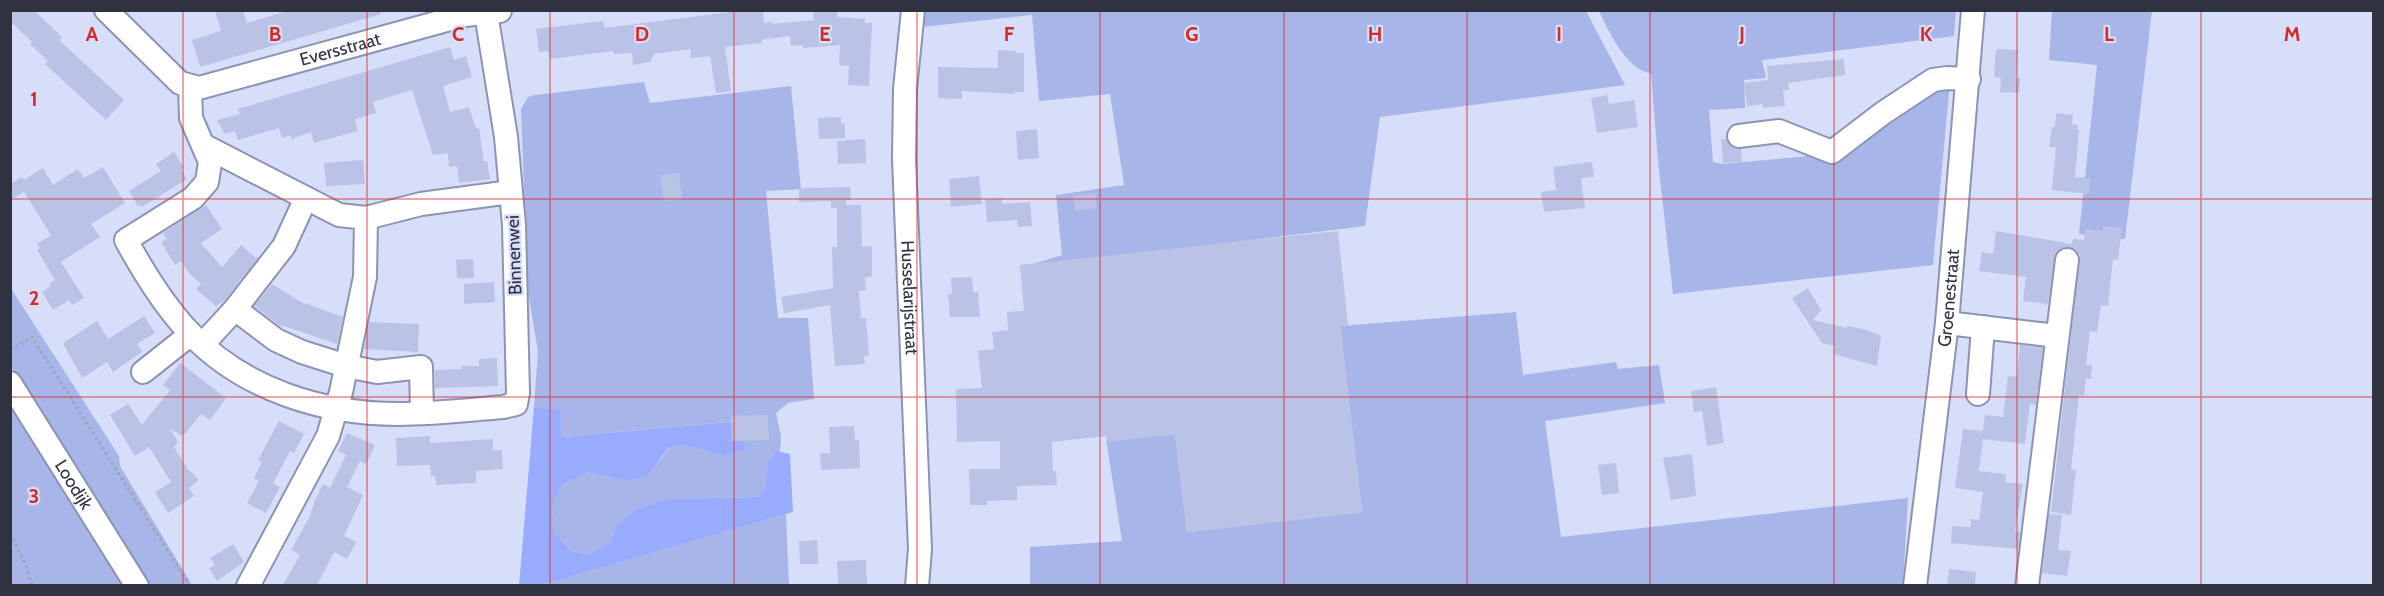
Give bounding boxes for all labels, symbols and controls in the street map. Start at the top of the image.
text: A [86,22,99,46]
text: B [269,22,281,46]
text: C [452,22,464,46]
text: D [635,22,649,46]
text: E [819,22,831,46]
text: F [1004,22,1015,46]
text: G [1185,22,1199,46]
text: H [1368,22,1382,46]
text: I [1556,22,1562,46]
text: J [1738,22,1745,46]
text: K [1920,22,1933,46]
text: L [2104,22,2114,46]
text: M [2284,22,2300,46]
street label: Eversstraat [297,28,383,71]
text: 1 [30,87,38,111]
street label: Binnenwei [502,215,526,295]
street label: Husselarijstraat [896,240,923,355]
street label: Groenestraat [1933,248,1964,348]
text: 2 [29,286,39,310]
street label: Loodijk [50,456,98,514]
text: 3 [29,484,39,508]

